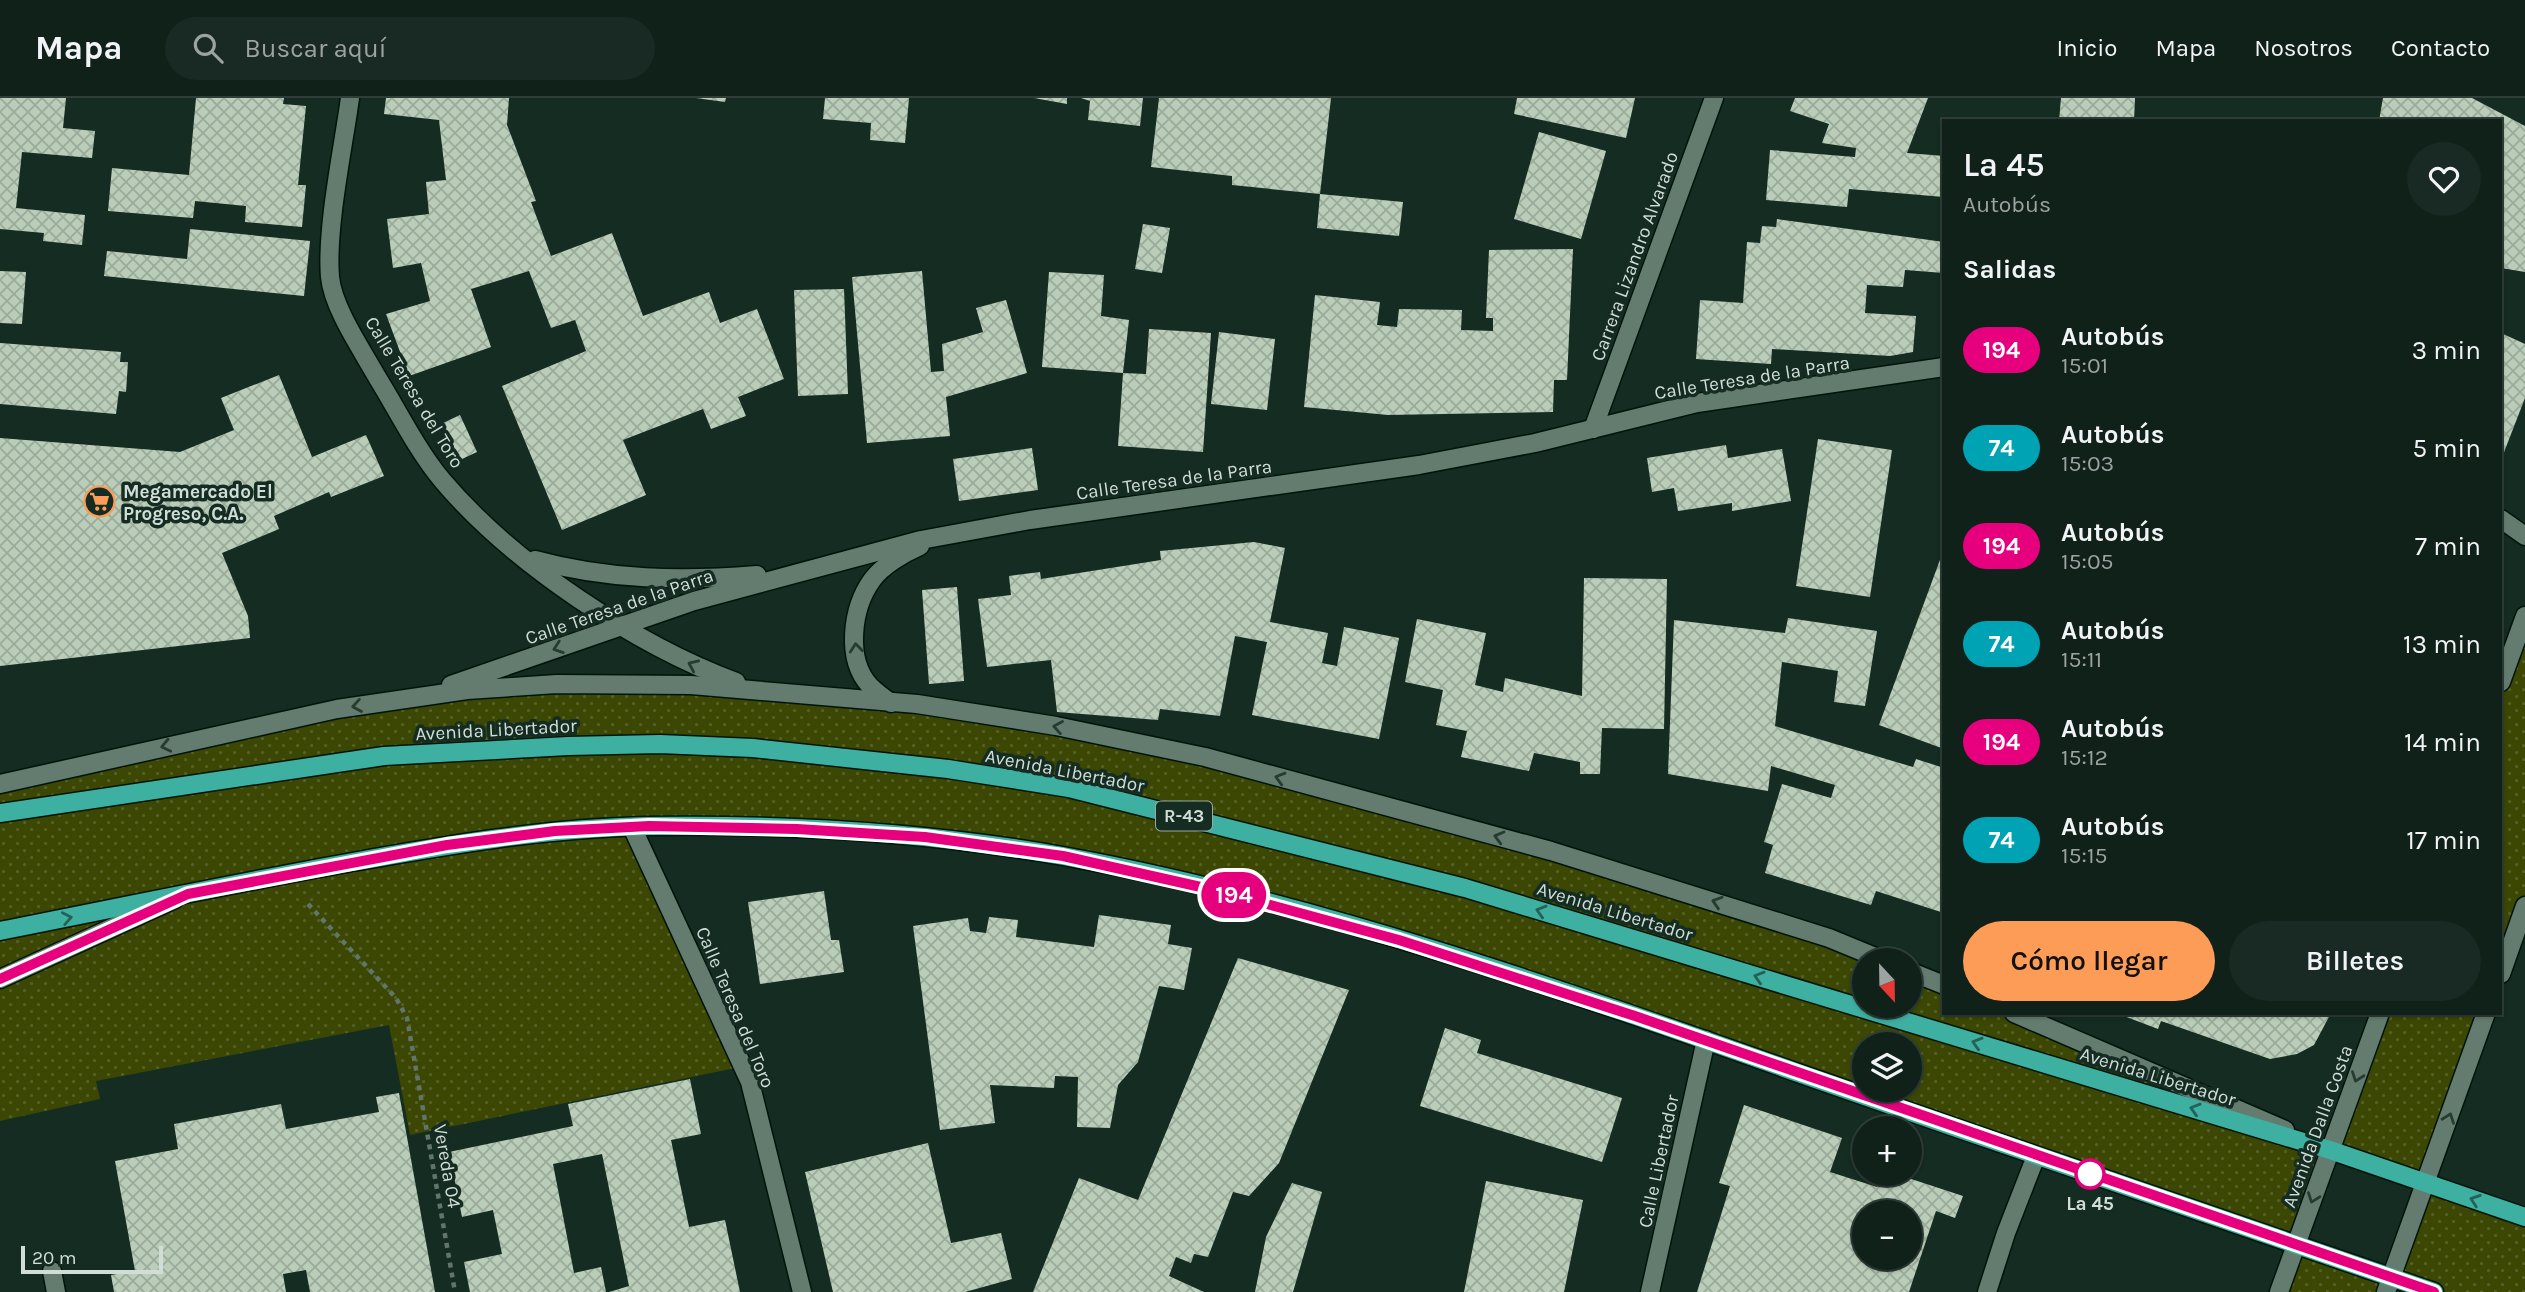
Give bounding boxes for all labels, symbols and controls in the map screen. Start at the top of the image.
search box [165,17,655,80]
text: Mapa [35,29,123,67]
icon: search [189,29,227,67]
text: Buscar aquí [245,33,386,64]
text: Inicio [2056,34,2117,62]
text: Mapa [2155,34,2216,62]
text: Nosotros [2254,34,2353,62]
text: Contacto [2391,34,2490,62]
button: heart [2407,142,2481,216]
text: La 45 [1963,146,2045,184]
street label: Carrera Lizandro Alvarado [1587,149,1683,364]
text: Autobús [1963,191,2051,218]
text: Salidas [1963,254,2056,285]
street label: Calle Teresa del Toro [360,313,468,472]
text: Autobús [2061,321,2165,352]
text: 3 min [2412,335,2481,366]
text: 194 [1983,336,2020,364]
street label: Calle Teresa de la Parra [1653,352,1851,404]
text: 15:01 [2061,352,2108,379]
text: Autobús [2061,419,2165,450]
text: 5 min [2412,433,2481,464]
text: 74 [1988,434,2015,462]
text: 15:03 [2061,450,2114,477]
street label: Calle Teresa de la Parra [1075,455,1273,505]
place label: Megamercado El Progreso, C.A. [123,481,273,525]
supermarket icon: Megamercado El Progreso, C.A. [83,485,117,519]
text: Autobús [2061,517,2165,548]
text: 7 min [2415,531,2481,562]
text: 194 [1983,532,2020,560]
text: 15:05 [2061,548,2114,575]
street label: Calle Teresa de la Parra [522,564,716,649]
text: Autobús [2061,615,2165,646]
text: 13 min [2403,629,2481,660]
text: 74 [1988,630,2015,658]
one-way arrow [553,640,565,654]
one-way arrow [849,642,864,654]
text: 15:11 [2061,646,2102,673]
one-way arrow [687,659,700,673]
one-way arrow [351,698,363,713]
text: Autobús [2061,713,2165,744]
street label: Avenida Libertador [415,715,577,745]
one-way arrow [1052,720,1064,735]
text: 14 min [2404,727,2481,758]
text: 194 [1983,728,2020,756]
one-way arrow [160,738,172,753]
text: 15:12 [2061,744,2108,771]
street label: Avenida Libertador [983,745,1146,797]
one-way arrow [1274,771,1286,786]
road number: R-43 [1156,802,1212,830]
text: Autobús [2061,811,2165,842]
text: 17 min [2406,825,2481,856]
text: 74 [1988,826,2015,854]
one-way arrow [1494,831,1506,845]
text: 15:15 [2061,842,2107,869]
line badge: 194 [1194,872,1274,918]
street label: Avenida Libertador [1534,878,1695,946]
text: 194 [1215,881,1253,909]
one-way arrow [1712,896,1724,910]
one-way arrow [1536,905,1548,920]
one-way arrow [61,911,73,926]
button: Cómo llegar [1963,921,2215,1001]
button: Billetes [2229,921,2481,1001]
street label: Calle Teresa del Toro [691,923,779,1091]
north arrow [1852,948,1922,1018]
map controls [1852,948,1922,1270]
one-way arrow [1754,970,1766,985]
button: layers [1852,1032,1922,1102]
one-way arrow [1971,1037,1983,1052]
street label: Avenida Dalla Costa [2278,1042,2358,1211]
street label: Avenida Libertador [2077,1043,2238,1111]
one-way arrow [2351,1071,2365,1083]
street label: Calle Libertador [1634,1092,1684,1230]
one-way arrow [2189,1102,2201,1117]
one-way arrow [2441,1113,2455,1125]
button: + [1852,1116,1922,1186]
street label: Vereda 04 [429,1123,465,1210]
marker: La 45 [2075,1159,2105,1189]
one-way arrow [2307,1191,2321,1203]
place label: La 45 [2066,1193,2114,1215]
one-way arrow [2470,1194,2482,1208]
button: − [1852,1200,1922,1270]
scale bar [21,1243,163,1275]
text: 20 m [32,1247,77,1269]

